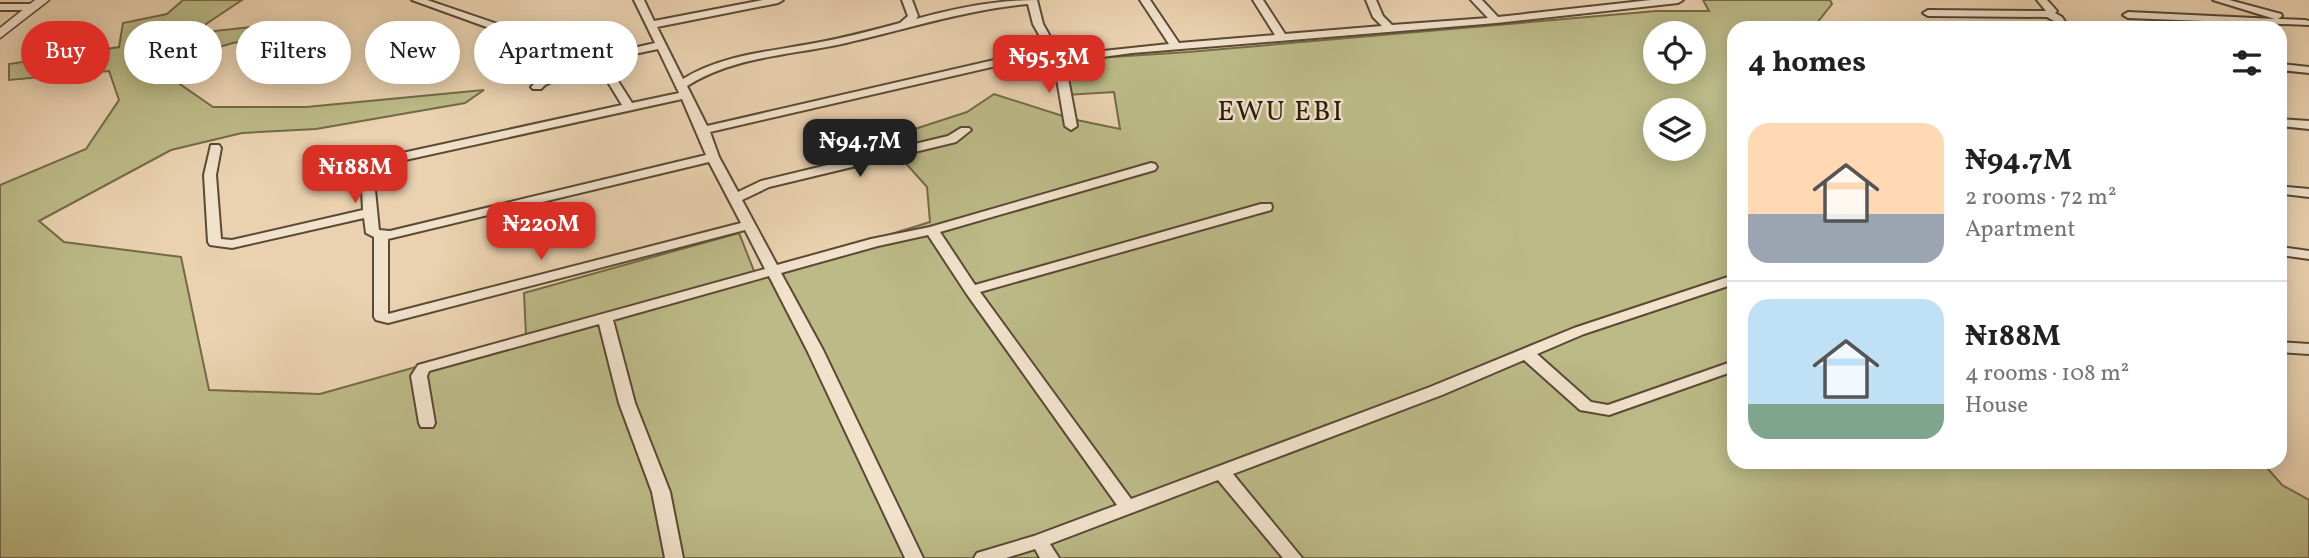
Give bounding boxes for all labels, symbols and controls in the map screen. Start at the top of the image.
chip: Buy [21,21,110,84]
chip: Rent [124,21,222,84]
chip: Filters [236,21,351,84]
chip: New [365,21,460,84]
chip: Apartment [474,21,638,84]
map controls [1643,21,1706,161]
button: locate [1643,21,1706,84]
pin: ₦95.3M [992,36,1106,95]
text: ₦95.3M [1009,42,1089,74]
text: 4 homes [1748,42,1866,84]
icon: filters [2228,44,2266,82]
district label: EWU EBI [1218,93,1344,132]
button: layers [1643,98,1706,161]
pin: ₦94.7M [803,120,917,179]
text: ₦94.7M [819,126,901,158]
text: ₦94.7M [1965,140,2072,182]
pin: ₦188M [306,146,404,205]
icon: home [1804,151,1888,235]
text: ₦188M [318,152,392,184]
text: 2 rooms · 72 m² [1965,182,2116,214]
pin: ₦220M [492,202,590,262]
text: ₦220M [503,209,579,241]
text: Apartment [1965,214,2076,246]
text: ₦188M [1965,316,2061,358]
icon: home [1804,327,1888,411]
text: 4 rooms · 108 m² [1965,358,2129,390]
text: House [1965,390,2028,422]

